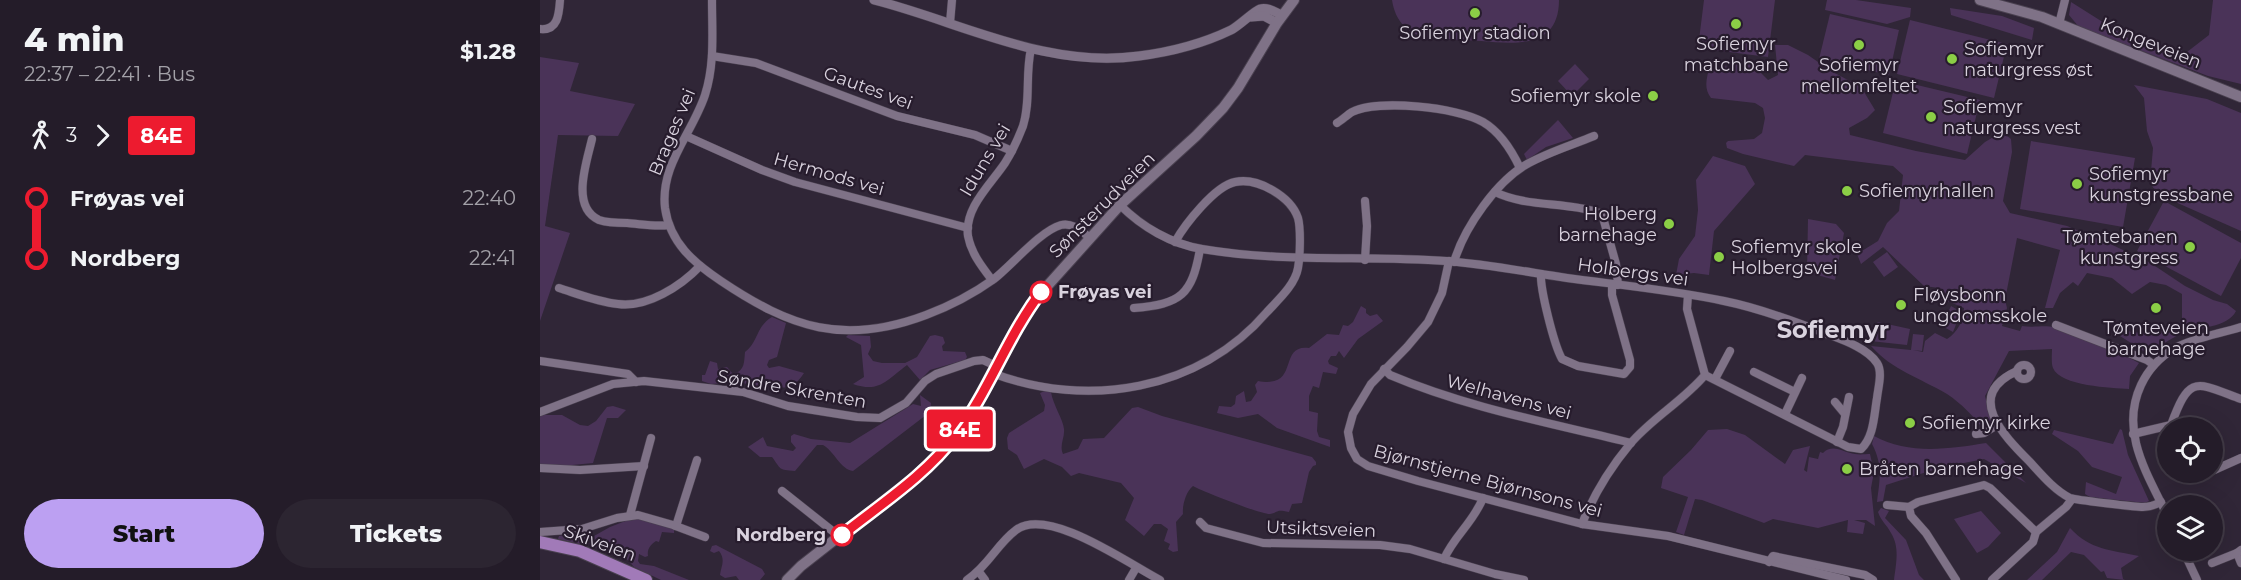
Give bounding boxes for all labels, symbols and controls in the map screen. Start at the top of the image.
marker: Sofiemyr stadion [1468,6,1482,20]
street label: Kongeveien [2097,13,2205,73]
marker: Sofiemyr matchbane [1729,17,1743,31]
text: 4 min [24,19,125,59]
place label: Sofiemyr stadion [1399,22,1551,44]
place label: Sofiemyr matchbane [1684,33,1788,76]
text: $1.28 [460,38,516,65]
marker: Sofiemyr mellomfeltet [1852,38,1866,52]
place label: Sofiemyr naturgress øst [1964,38,2093,81]
marker: Sofiemyr naturgress øst [1945,52,1959,66]
place label: Sofiemyr mellomfeltet [1801,54,1917,97]
text: 22:37 – 22:41 · Bus [24,62,195,86]
street label: Gautes vei [820,62,916,114]
street label: Brages vei [644,85,700,179]
place label: Sofiemyr skole [1510,85,1641,107]
marker: Sofiemyr skole [1646,89,1660,103]
place label: Sofiemyr naturgress vest [1943,96,2081,139]
marker: Sofiemyr naturgress vest [1924,110,1938,124]
icon: walk [24,119,57,152]
icon: forward [86,119,119,152]
street label: Iduns vei [955,120,1015,200]
text: 3 [66,123,77,147]
text: 84E [140,123,183,148]
street label: Sønsterudveien [1044,147,1160,263]
street label: Hermods vei [771,148,887,200]
place label: Sofiemyr kunstgressbane [2089,163,2233,206]
marker: Sofiemyr kunstgressbane [2070,177,2084,191]
place label: Sofiemyrhallen [1859,180,1994,202]
marker: Sofiemyrhallen [1840,184,1854,198]
text: Frøyas vei [70,185,185,212]
text: 22:40 [463,186,516,210]
place label: Holberg barnehage [1558,203,1657,246]
marker: Holberg barnehage [1662,217,1676,231]
place label: Tømtebanen kunstgress [2062,226,2178,269]
place label: Sofiemyr skole Holbergsvei [1731,236,1862,279]
marker: Tømtebanen kunstgress [2183,240,2197,254]
text: Nordberg [70,245,180,272]
text: 22:41 [469,246,516,270]
marker: Sofiemyr skole Holbergsvei [1712,250,1726,264]
street label: Holbergs vei [1576,253,1690,291]
marker: Frøyas vei [1030,281,1052,303]
place label: Frøyas vei [1058,281,1152,303]
place label: Fløysbonn ungdomsskole [1913,284,2047,327]
marker: Fløysbonn ungdomsskole [1894,298,1908,312]
marker: Tømteveien barnehage [2149,301,2163,315]
district label: Sofiemyr [1777,315,1889,344]
place label: Tømteveien barnehage [2103,317,2209,360]
street label: Søndre Skrenten [716,365,868,413]
street label: Welhavens vei [1444,370,1574,424]
line badge: 84E [926,410,994,448]
place label: Sofiemyr kirke [1922,412,2051,434]
marker: Sofiemyr kirke [1903,416,1917,430]
text: 84E [939,417,981,442]
map controls [2157,417,2223,561]
button: locate [2157,417,2223,483]
street label: Bjørnstjerne Bjørnsons vei [1371,440,1605,522]
place label: Bråten barnehage [1859,458,2023,480]
marker: Bråten barnehage [1840,462,1854,476]
button: layers [2157,495,2223,561]
button: Start [24,499,264,568]
button: Tickets [276,499,516,568]
street label: Utsiktsveien [1266,516,1376,542]
street label: Skiveien [561,520,639,566]
place label: Nordberg [736,524,826,546]
marker: Nordberg [831,524,853,546]

